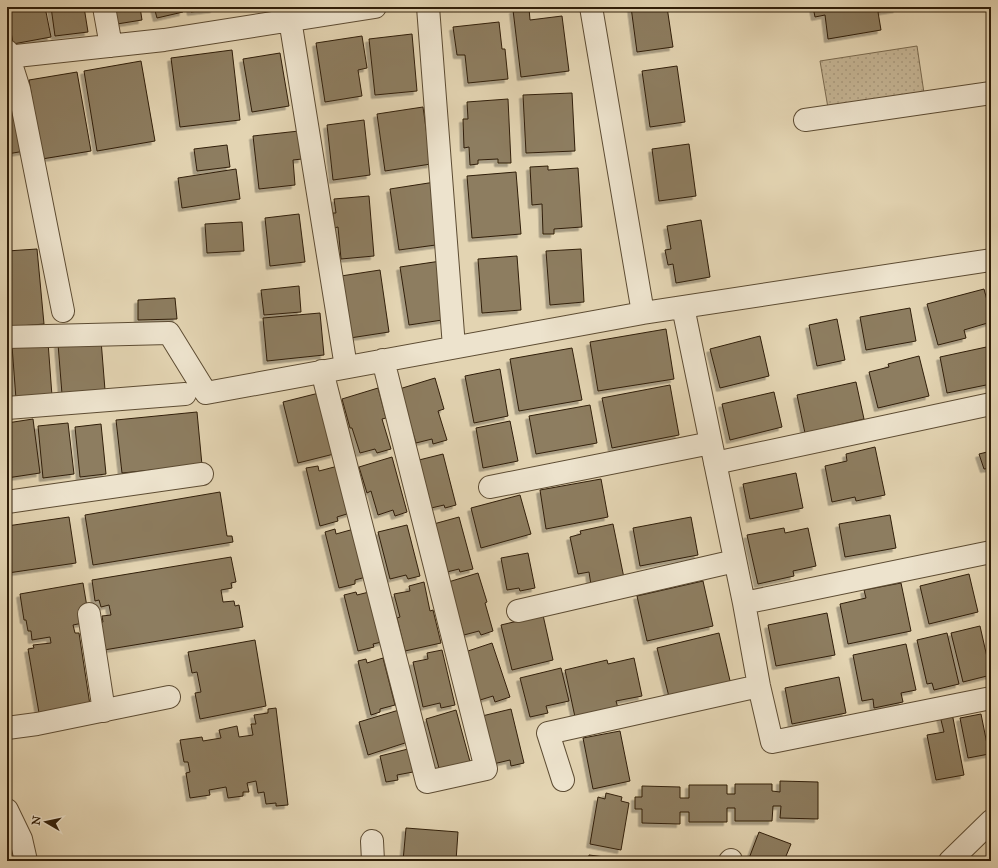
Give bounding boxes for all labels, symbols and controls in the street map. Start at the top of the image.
north arrow [26,802,66,842]
text: N [29,814,44,826]

